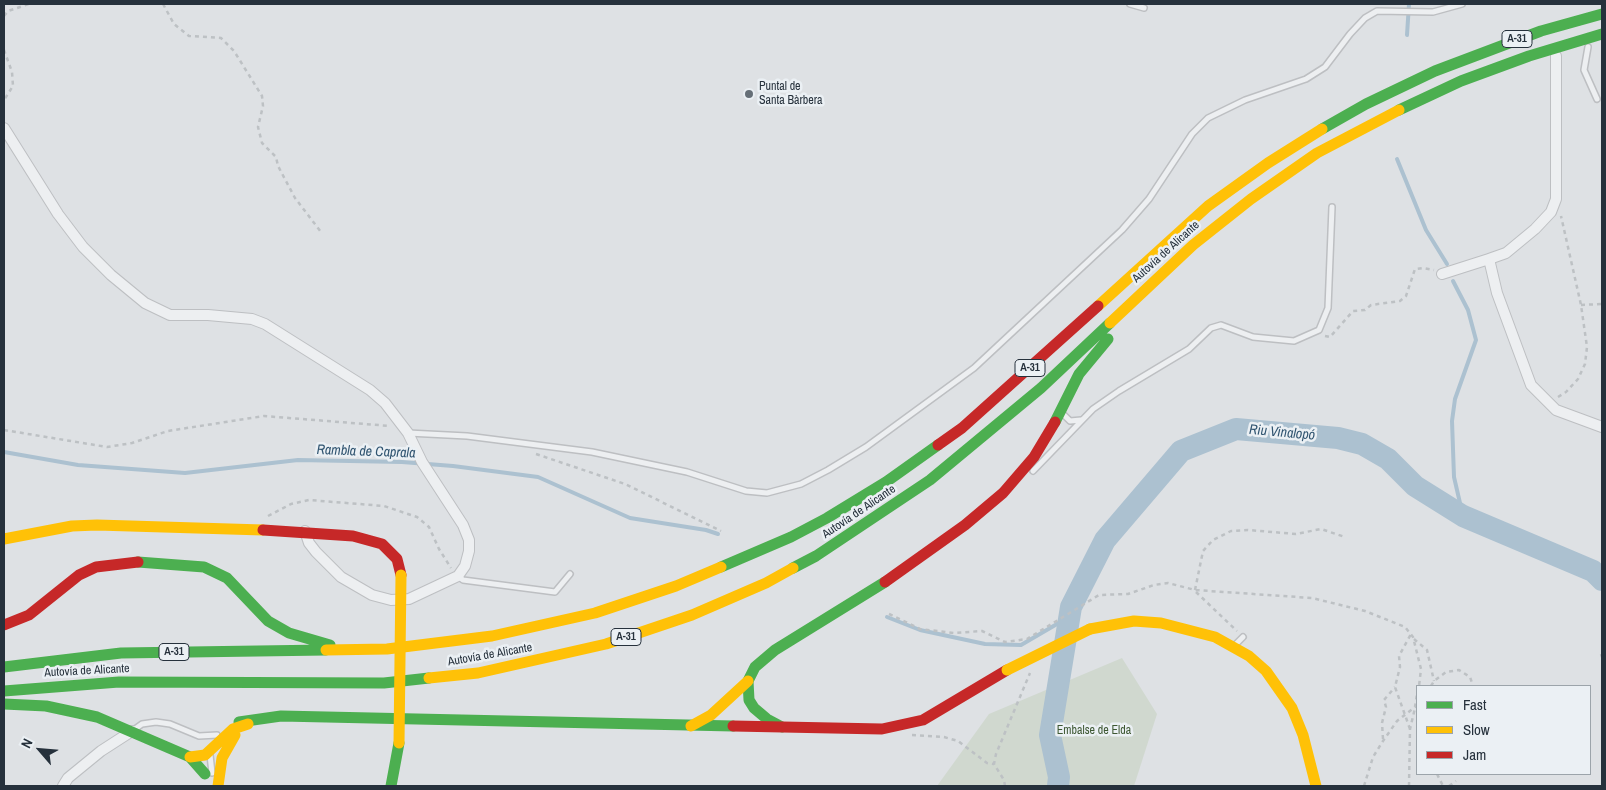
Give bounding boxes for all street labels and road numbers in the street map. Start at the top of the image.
road number: A-31 [1502,30,1532,48]
street label: Autovía de Alicante [1129,218,1203,286]
road number: A-31 [1015,359,1045,376]
street label: Autovía de Alicante [820,482,898,542]
road number: A-31 [611,628,641,646]
street label: Autovía de Alicante [447,640,533,670]
road number: A-31 [159,644,189,660]
street label: Autovía de Alicante [44,662,130,680]

